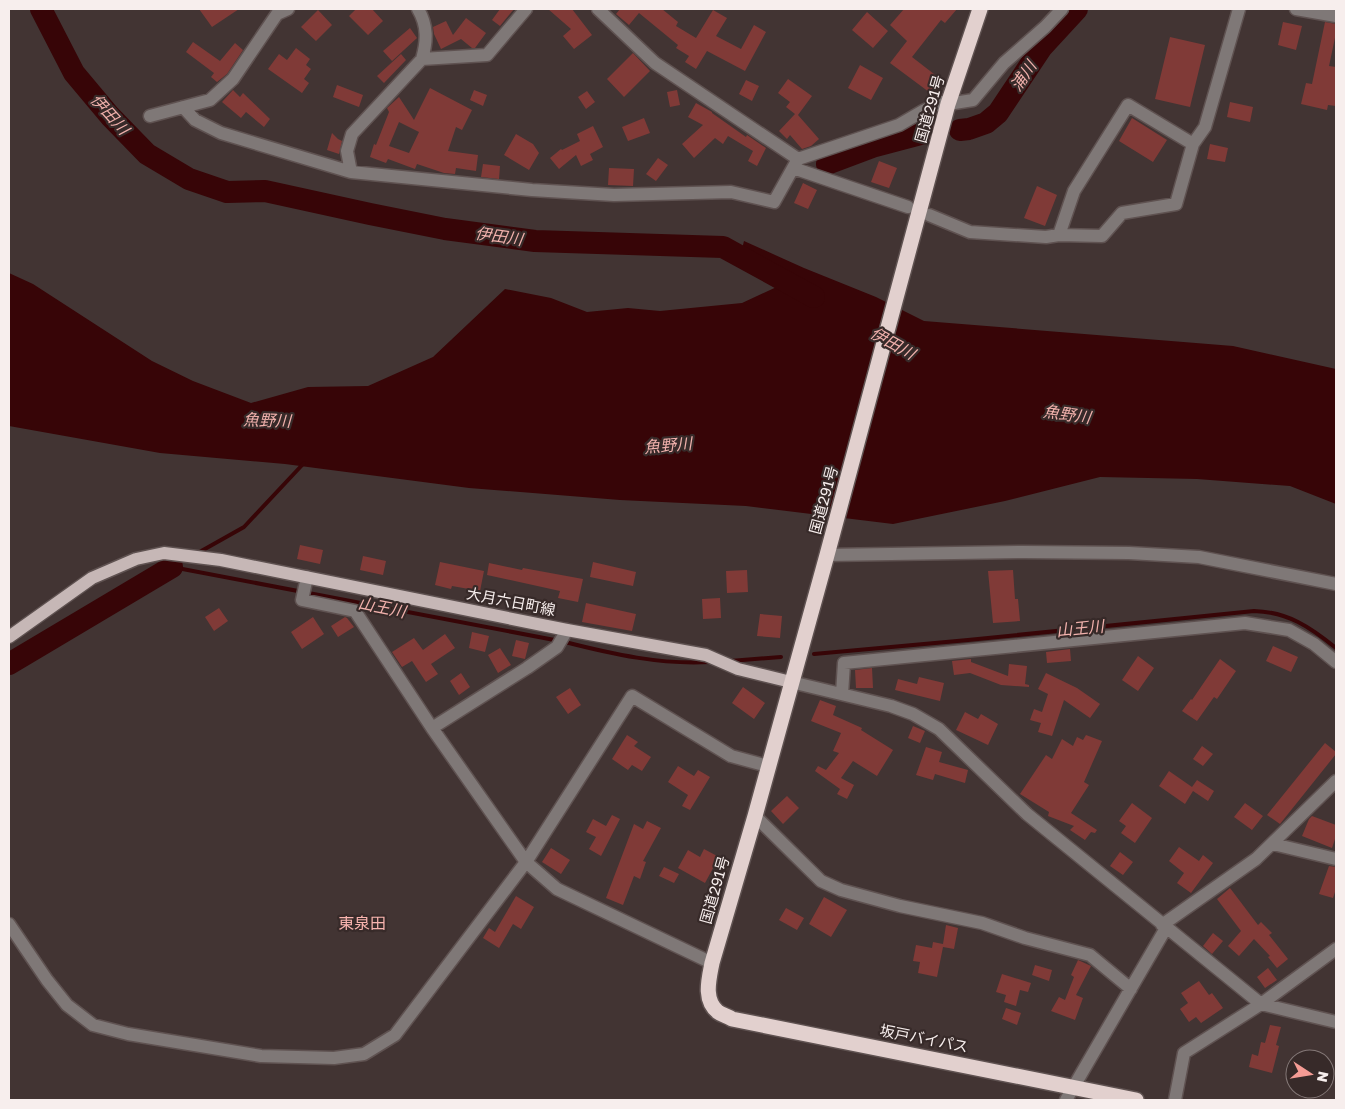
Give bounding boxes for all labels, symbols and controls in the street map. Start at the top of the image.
water label: 浦川 [1006,55,1041,95]
street label: 国道291号 [911,73,947,145]
water label: 伊田川 [87,89,135,140]
water label: 伊田川 [474,223,526,250]
water label: 伊田川 [867,323,921,364]
water label: 魚野川 [1042,401,1094,428]
water label: 魚野川 [243,409,293,431]
water label: 魚野川 [643,433,695,457]
street label: 国道291号 [805,464,841,536]
street label: 大月六日町線 [465,584,557,618]
water label: 山王川 [357,593,409,622]
water label: 山王川 [1055,615,1107,640]
street label: 国道291号 [696,854,732,926]
district label: 東泉田 [338,913,386,933]
street label: 坂戸バイパス [878,1021,970,1055]
north arrow [1285,1049,1335,1099]
text: N [1314,1070,1333,1084]

